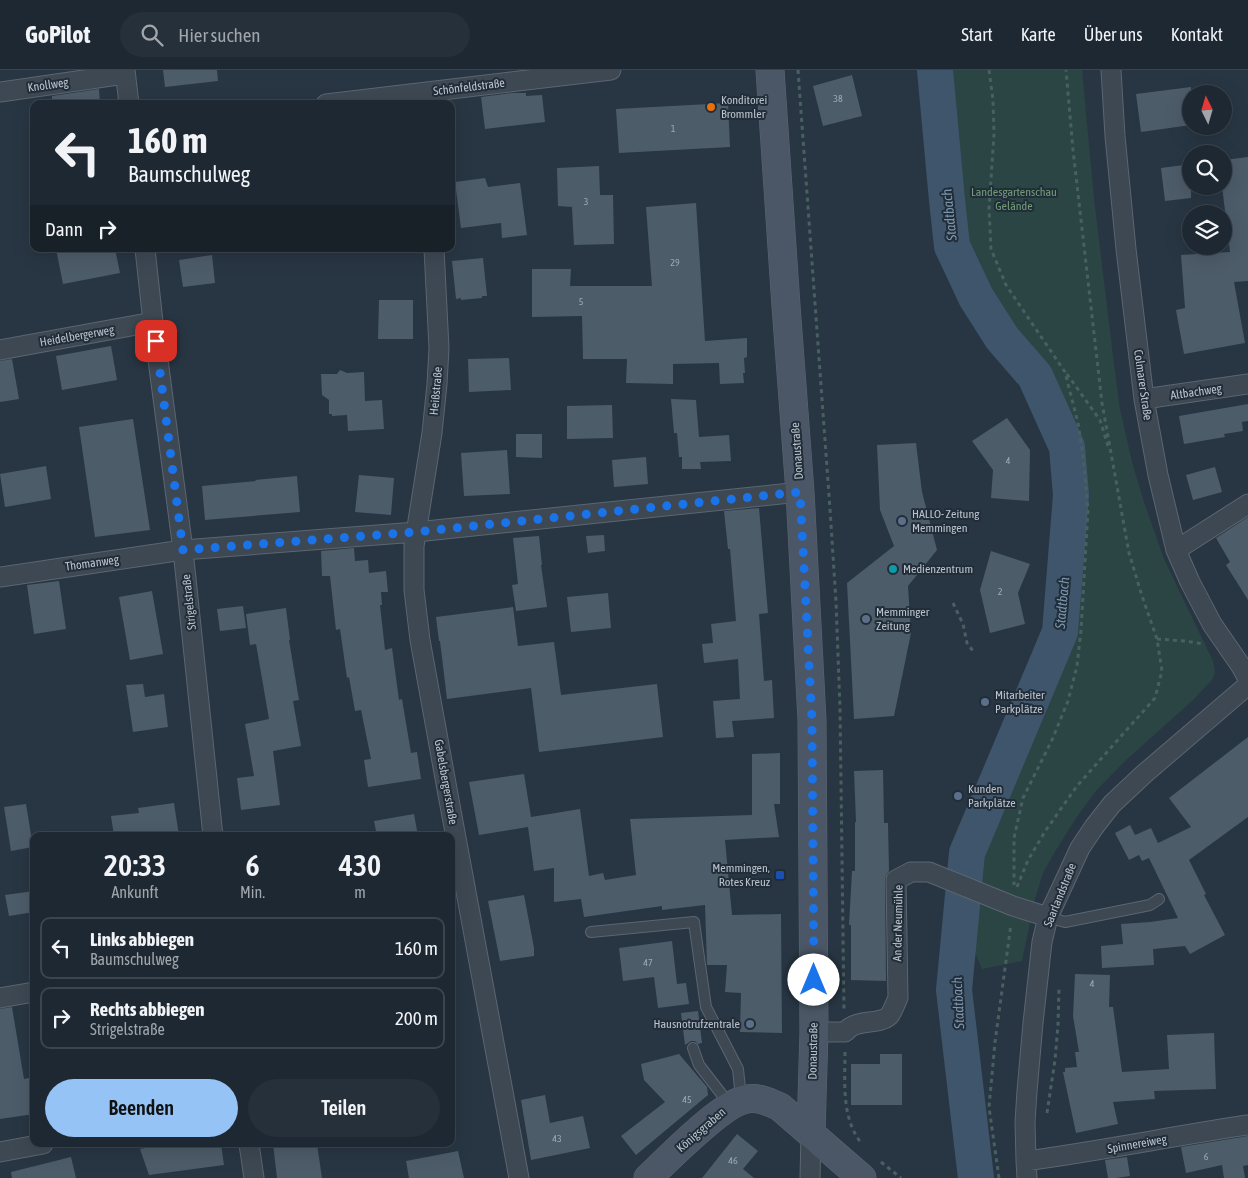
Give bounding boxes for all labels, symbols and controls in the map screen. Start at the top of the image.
search box [120,12,470,57]
text: GoPilot [25,21,90,48]
icon: search [138,21,166,49]
text: Hier suchen [178,24,261,46]
text: Start [961,24,993,45]
text: Karte [1021,24,1056,45]
text: Über uns [1084,24,1143,45]
text: Kontakt [1171,24,1223,45]
street label: Knollweg [27,75,70,95]
street label: Schönfeldstraße [432,76,506,98]
north arrow [1182,85,1232,135]
map controls [1182,85,1232,255]
place label: Konditorei Brommler [721,93,767,121]
house number: 38 [833,93,843,104]
marker: Konditorei Brommler [705,101,717,113]
icon: left [45,120,110,185]
text: 160 m [128,120,207,160]
house number: 1 [671,123,676,134]
button: search [1182,145,1232,195]
text: Baumschulweg [128,161,250,187]
park label: Landesgartenschau Gelände [971,185,1057,213]
water label: Stadtbach [938,188,960,243]
house number: 3 [584,196,589,207]
button: layers [1182,205,1232,255]
icon: right [93,215,121,243]
text: Dann [45,218,83,240]
house number: 29 [670,257,680,268]
house number: 5 [579,296,584,307]
pin [135,320,177,362]
street label: Heidelbergerweg [39,322,116,349]
icon: arrive [142,327,170,355]
street label: Colmarer Straße [1131,349,1155,421]
street label: Heißstraße [427,366,445,416]
street label: Altbachweg [1169,381,1223,403]
street label: Donaustraße [788,422,806,480]
house number: 4 [1006,455,1011,466]
place label: HALLO- Zeitung Memmingen [912,507,980,535]
marker: HALLO- Zeitung Memmingen [896,515,908,527]
street label: Thomanweg [64,552,121,574]
place label: Medienzentrum [903,562,973,576]
marker: Medienzentrum [887,563,899,575]
street label: Strigelstraße [179,573,199,631]
water label: Stadtbach [1052,576,1072,631]
house number: 2 [998,586,1003,597]
place label: Memminger Zeitung [876,605,930,633]
marker: Memminger Zeitung [860,613,872,625]
place label: Mitarbeiter Parkplätze [995,688,1045,716]
marker: Mitarbeiter Parkplätze [979,696,991,708]
street label: Gabelsbergerstraße [432,738,460,826]
place label: Kunden Parkplätze [968,782,1016,810]
marker: Kunden Parkplätze [952,790,964,802]
text: 20:33 [104,848,166,882]
text: 6 [245,848,260,882]
text: 430 [339,848,381,882]
place label: Memmingen, Rotes Kreuz [712,861,771,889]
street label: Saarlandstraße [1041,861,1079,929]
marker: Memmingen, Rotes Kreuz [774,869,786,881]
text: Ankunft [111,883,159,901]
text: Min. [240,883,265,901]
text: m [354,883,366,901]
street label: An der Neumühle [890,885,906,961]
text: Links abbiegen [90,928,194,950]
icon: left [47,934,75,962]
text: 160 m [395,937,438,959]
text: Baumschulweg [90,950,179,968]
position arrow [787,953,839,1005]
house number: 47 [643,957,653,968]
water label: Stadtbach [949,976,967,1030]
house number: 4 [1090,978,1095,989]
text: Rechts abbiegen [90,998,205,1020]
icon: right [47,1004,75,1032]
text: 200 m [395,1007,438,1029]
place label: Hausnotrufzentrale [654,1017,740,1031]
marker: Hausnotrufzentrale [744,1018,756,1030]
text: Strigelstraße [90,1020,165,1038]
street label: Donaustraße [806,1022,820,1080]
button: Beenden [45,1079,238,1137]
button: Teilen [248,1079,440,1137]
house number: 45 [682,1094,692,1105]
street label: Königsgraben [674,1105,728,1155]
street label: Spinnereiweg [1106,1132,1169,1156]
house number: 43 [552,1133,562,1144]
house number: 6 [1204,1151,1209,1162]
house number: 46 [728,1155,738,1166]

